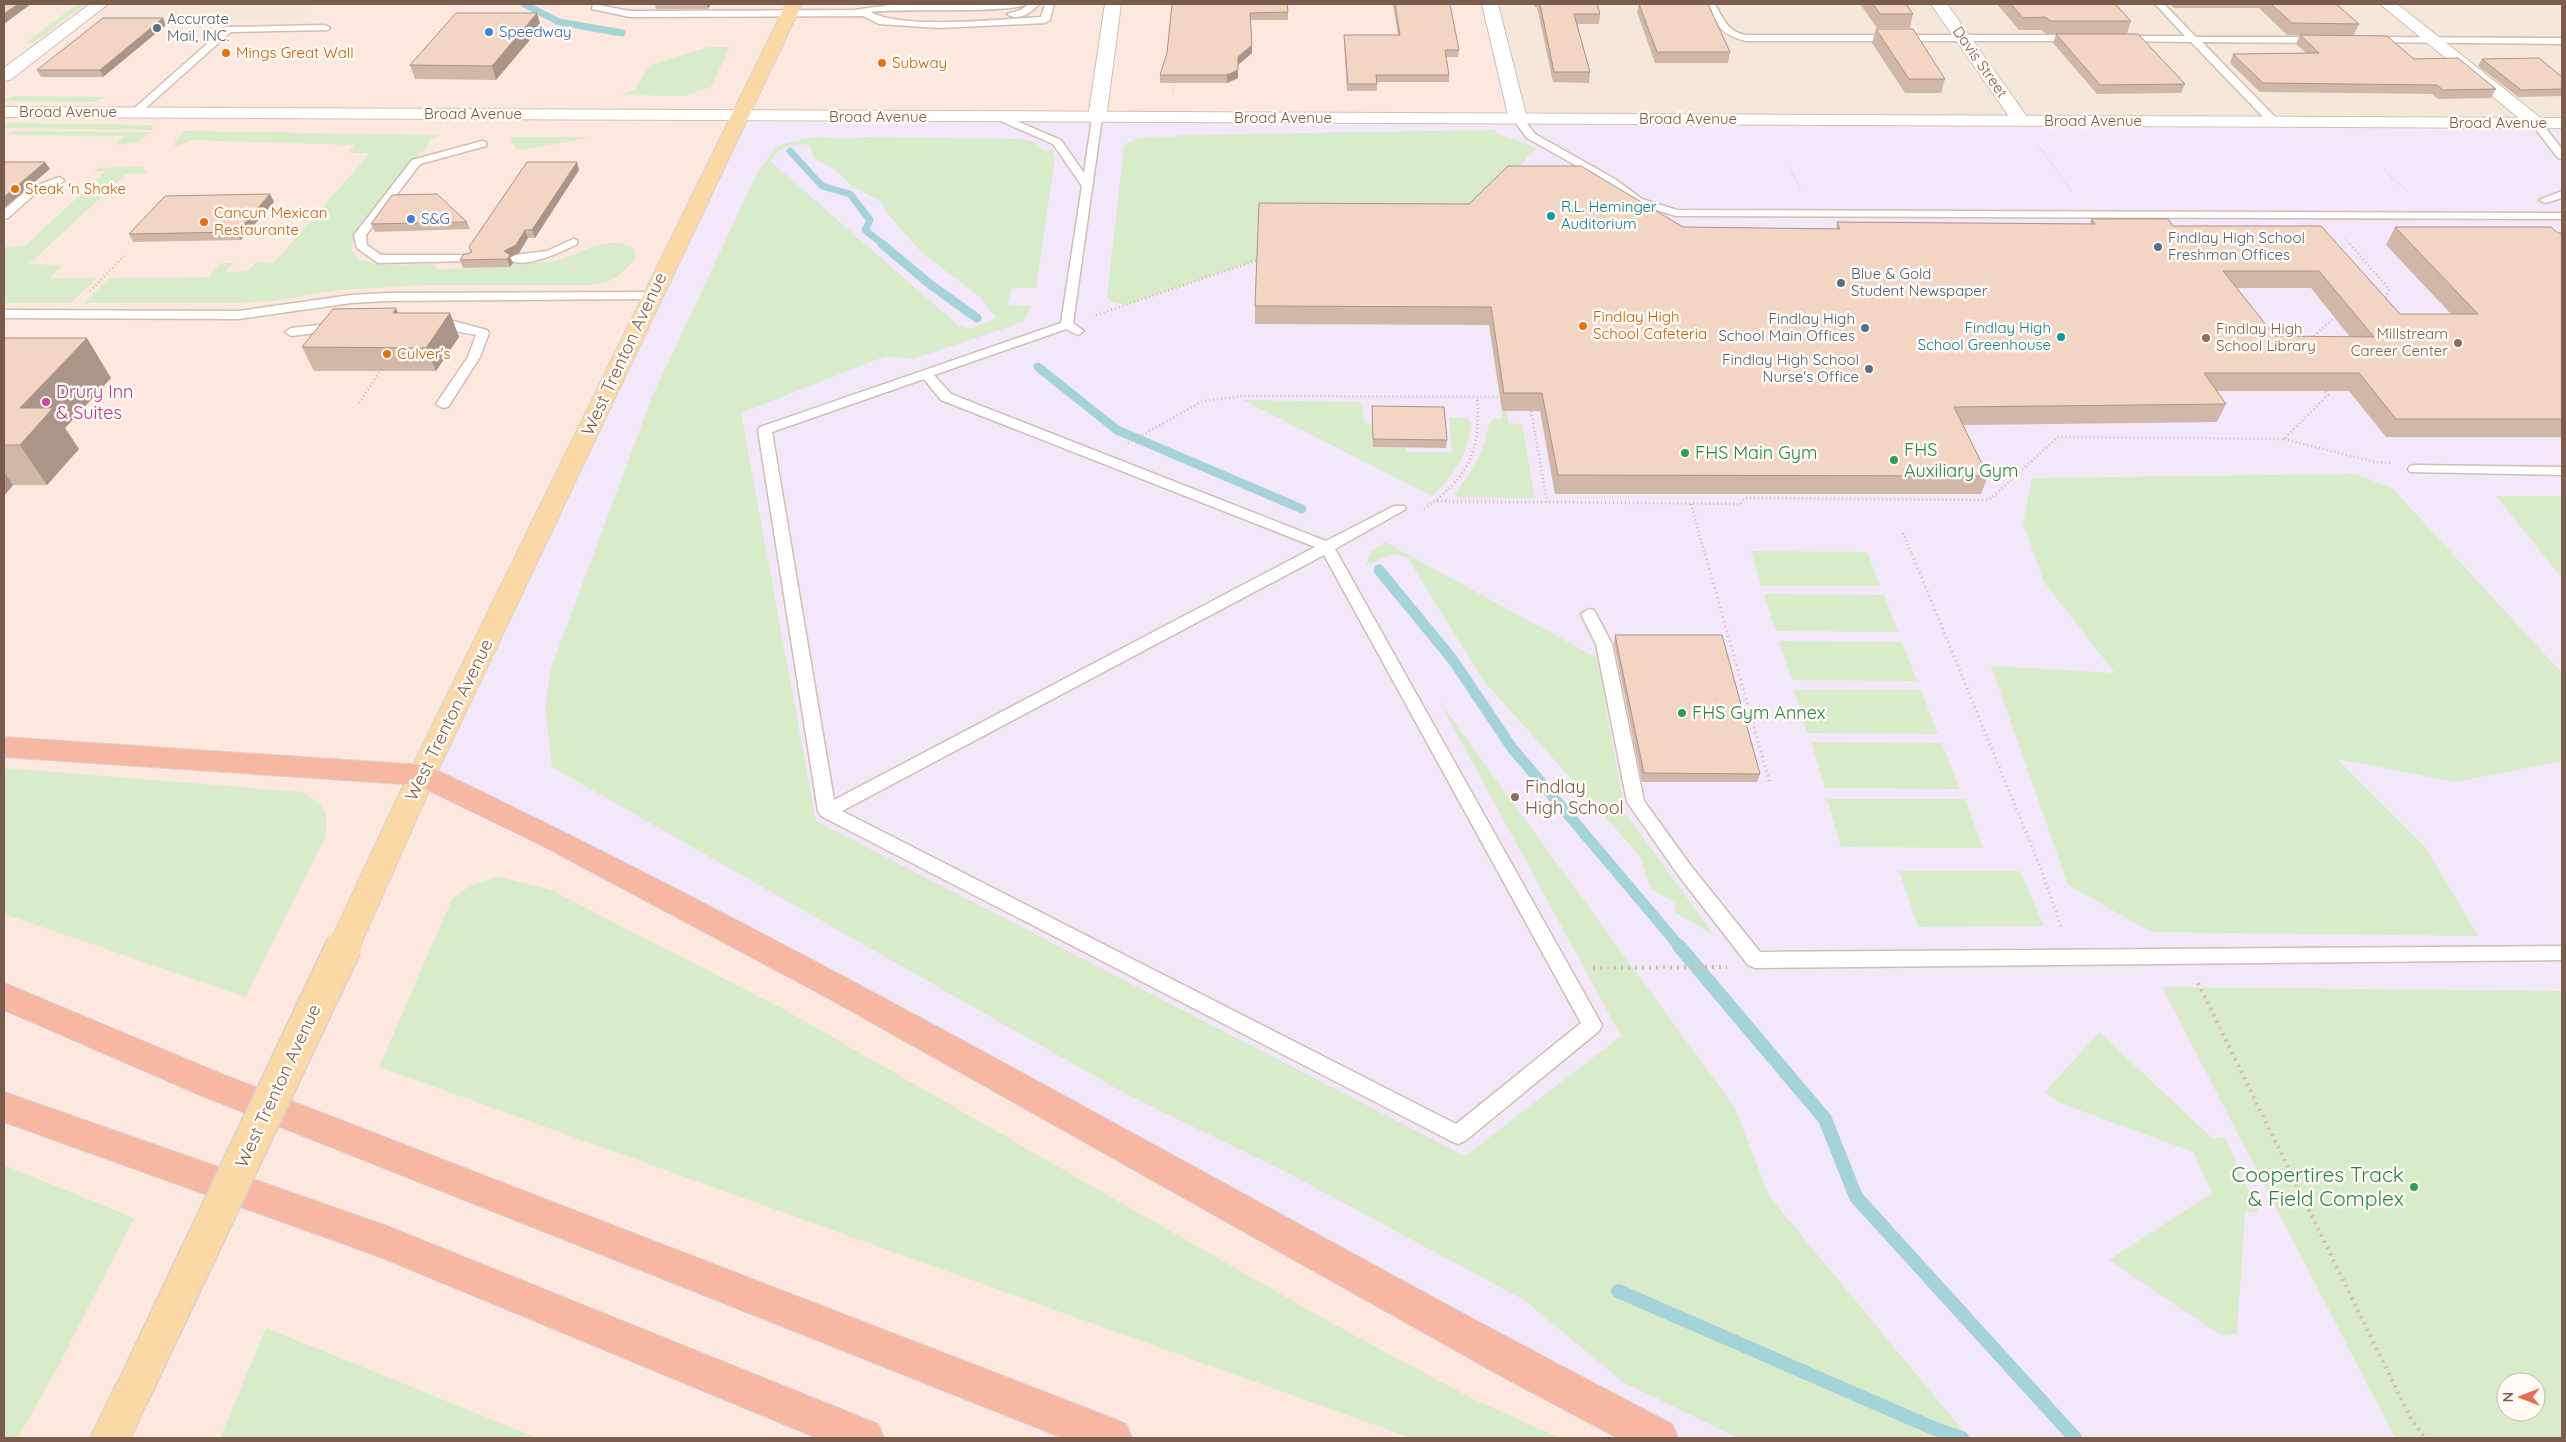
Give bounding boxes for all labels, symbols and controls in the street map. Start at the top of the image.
place label: Accurate Mail, INC. [167,9,229,45]
marker: Accurate Mail, INC. [151,22,163,34]
place label: Speedway [499,22,572,41]
street label: Davis Street [1949,22,2012,101]
marker: Speedway [483,26,495,38]
place label: Mings Great Wall [236,43,354,62]
marker: Mings Great Wall [220,47,232,59]
place label: Subway [892,53,947,72]
marker: Subway [876,57,888,69]
street label: Broad Avenue [19,102,117,121]
street label: Broad Avenue [424,104,522,123]
street label: Broad Avenue [829,107,927,126]
street label: Broad Avenue [1234,108,1332,127]
street label: Broad Avenue [1639,109,1737,128]
street label: Broad Avenue [2044,111,2142,130]
street label: Broad Avenue [2449,113,2547,132]
place label: Steak 'n Shake [25,179,126,198]
marker: Steak 'n Shake [9,183,21,195]
place label: R.L. Heminger Auditorium [1561,197,1657,233]
place label: Cancun Mexican Restaurante [214,203,327,239]
place label: S&G [421,209,450,228]
marker: R.L. Heminger Auditorium [1545,210,1557,222]
marker: S&G [405,213,417,225]
marker: Cancun Mexican Restaurante [198,216,210,228]
place label: Findlay High School Freshman Offices [2168,228,2305,264]
marker: Findlay High School Freshman Offices [2152,241,2164,253]
place label: Blue & Gold Student Newspaper [1851,264,1988,300]
street label: West Trenton Avenue [576,269,671,439]
marker: Blue & Gold Student Newspaper [1835,277,1847,289]
place label: Findlay High School Cafeteria [1593,307,1707,343]
place label: Findlay High School Main Offices [1718,309,1855,345]
place label: Findlay High School Greenhouse [1917,318,2051,354]
place label: Findlay High School Library [2216,319,2316,355]
marker: Findlay High School Cafeteria [1577,320,1589,332]
marker: Findlay High School Main Offices [1859,322,1871,334]
place label: Millstream Career Center [2351,324,2448,360]
marker: Findlay High School Greenhouse [2055,331,2067,343]
marker: Findlay High School Library [2200,332,2212,344]
marker: Millstream Career Center [2452,337,2464,349]
place label: Culver's [397,344,450,363]
marker: Culver's [381,348,393,360]
place label: Findlay High School Nurse's Office [1722,350,1859,386]
marker: Findlay High School Nurse's Office [1863,363,1875,375]
place label: Drury Inn & Suites [56,380,134,424]
marker: Drury Inn & Suites [40,396,52,408]
place label: FHS Auxiliary Gym [1904,438,2018,482]
place label: FHS Main Gym [1695,441,1817,464]
marker: FHS Main Gym [1679,447,1691,459]
marker: FHS Auxiliary Gym [1888,454,1900,466]
street label: West Trenton Avenue [399,635,498,805]
place label: FHS Gym Annex [1692,701,1826,724]
marker: FHS Gym Annex [1676,707,1688,719]
place label: Findlay High School [1525,775,1624,819]
marker: Findlay High School [1509,791,1521,803]
street label: West Trenton Avenue [230,1001,325,1171]
place label: Coopertires Track & Field Complex [2231,1161,2404,1211]
marker: Coopertires Track & Field Complex [2408,1181,2420,1193]
north arrow [2496,1372,2546,1422]
text: N [2499,1392,2517,1402]

